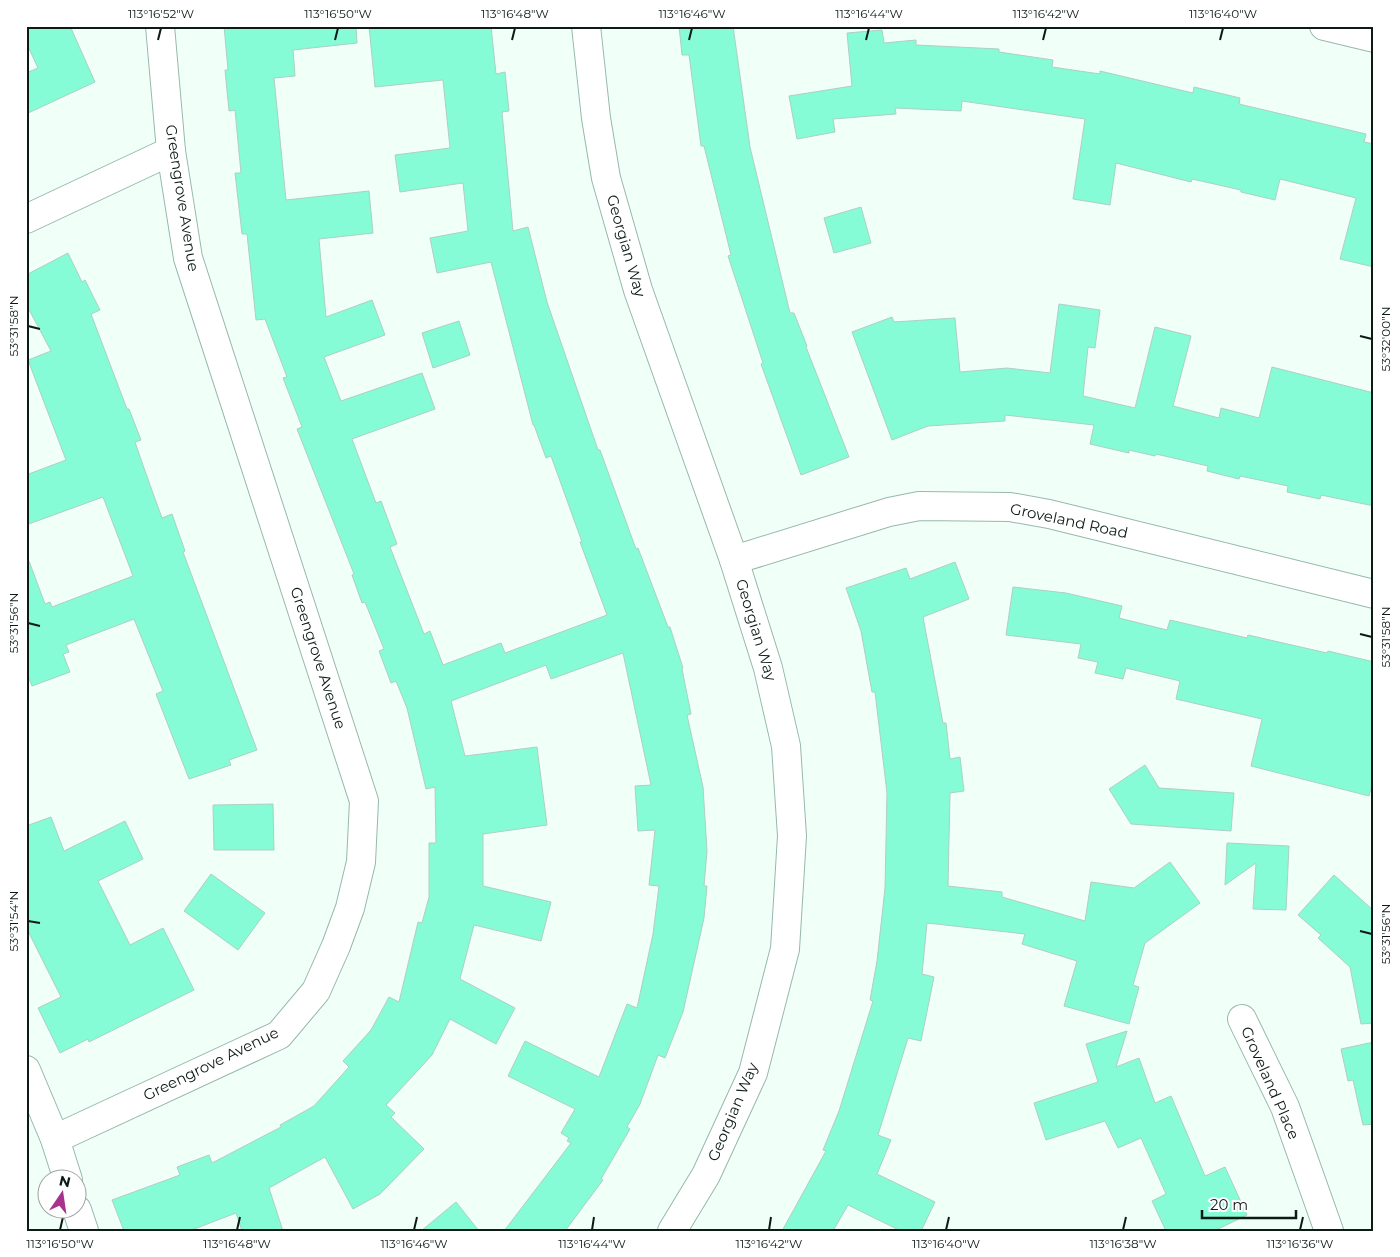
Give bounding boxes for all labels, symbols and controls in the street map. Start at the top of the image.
text: 113°16'52"W [128,6,194,21]
text: 113°16'50"W [304,6,372,21]
text: 113°16'48"W [481,6,549,21]
text: 113°16'46"W [658,6,726,21]
text: 113°16'44"W [835,6,903,21]
text: 113°16'42"W [1013,6,1079,21]
text: 113°16'40"W [1189,6,1257,21]
street label: Greengrove Avenue [161,123,203,273]
street label: Georgian Way [603,192,650,300]
text: 53°31'58"N [6,296,21,356]
text: 53°32'00"N [1378,307,1393,371]
street label: Groveland Road [1008,499,1130,542]
street label: Georgian Way [732,577,781,684]
street label: Greengrove Avenue [287,584,350,731]
text: 53°31'56"N [6,593,21,653]
text: 53°31'58"N [1378,607,1393,667]
text: 53°31'54"N [6,891,21,951]
text: 53°31'56"N [1378,904,1393,964]
street label: Greengrove Avenue [140,1022,282,1105]
street label: Groveland Place [1237,1023,1304,1142]
street label: Georgian Way [703,1059,762,1164]
north arrow [38,1170,88,1220]
text: N [57,1171,72,1191]
scale bar [1202,1187,1296,1219]
text: 20 m [1210,1195,1248,1214]
text: 113°16'50"W [26,1236,94,1251]
text: 113°16'48"W [203,1236,271,1251]
text: 113°16'46"W [380,1236,448,1251]
text: 113°16'44"W [558,1236,626,1251]
text: 113°16'42"W [736,1236,802,1251]
text: 113°16'40"W [912,1236,980,1251]
text: 113°16'38"W [1089,1236,1157,1251]
text: 113°16'36"W [1267,1236,1333,1251]

